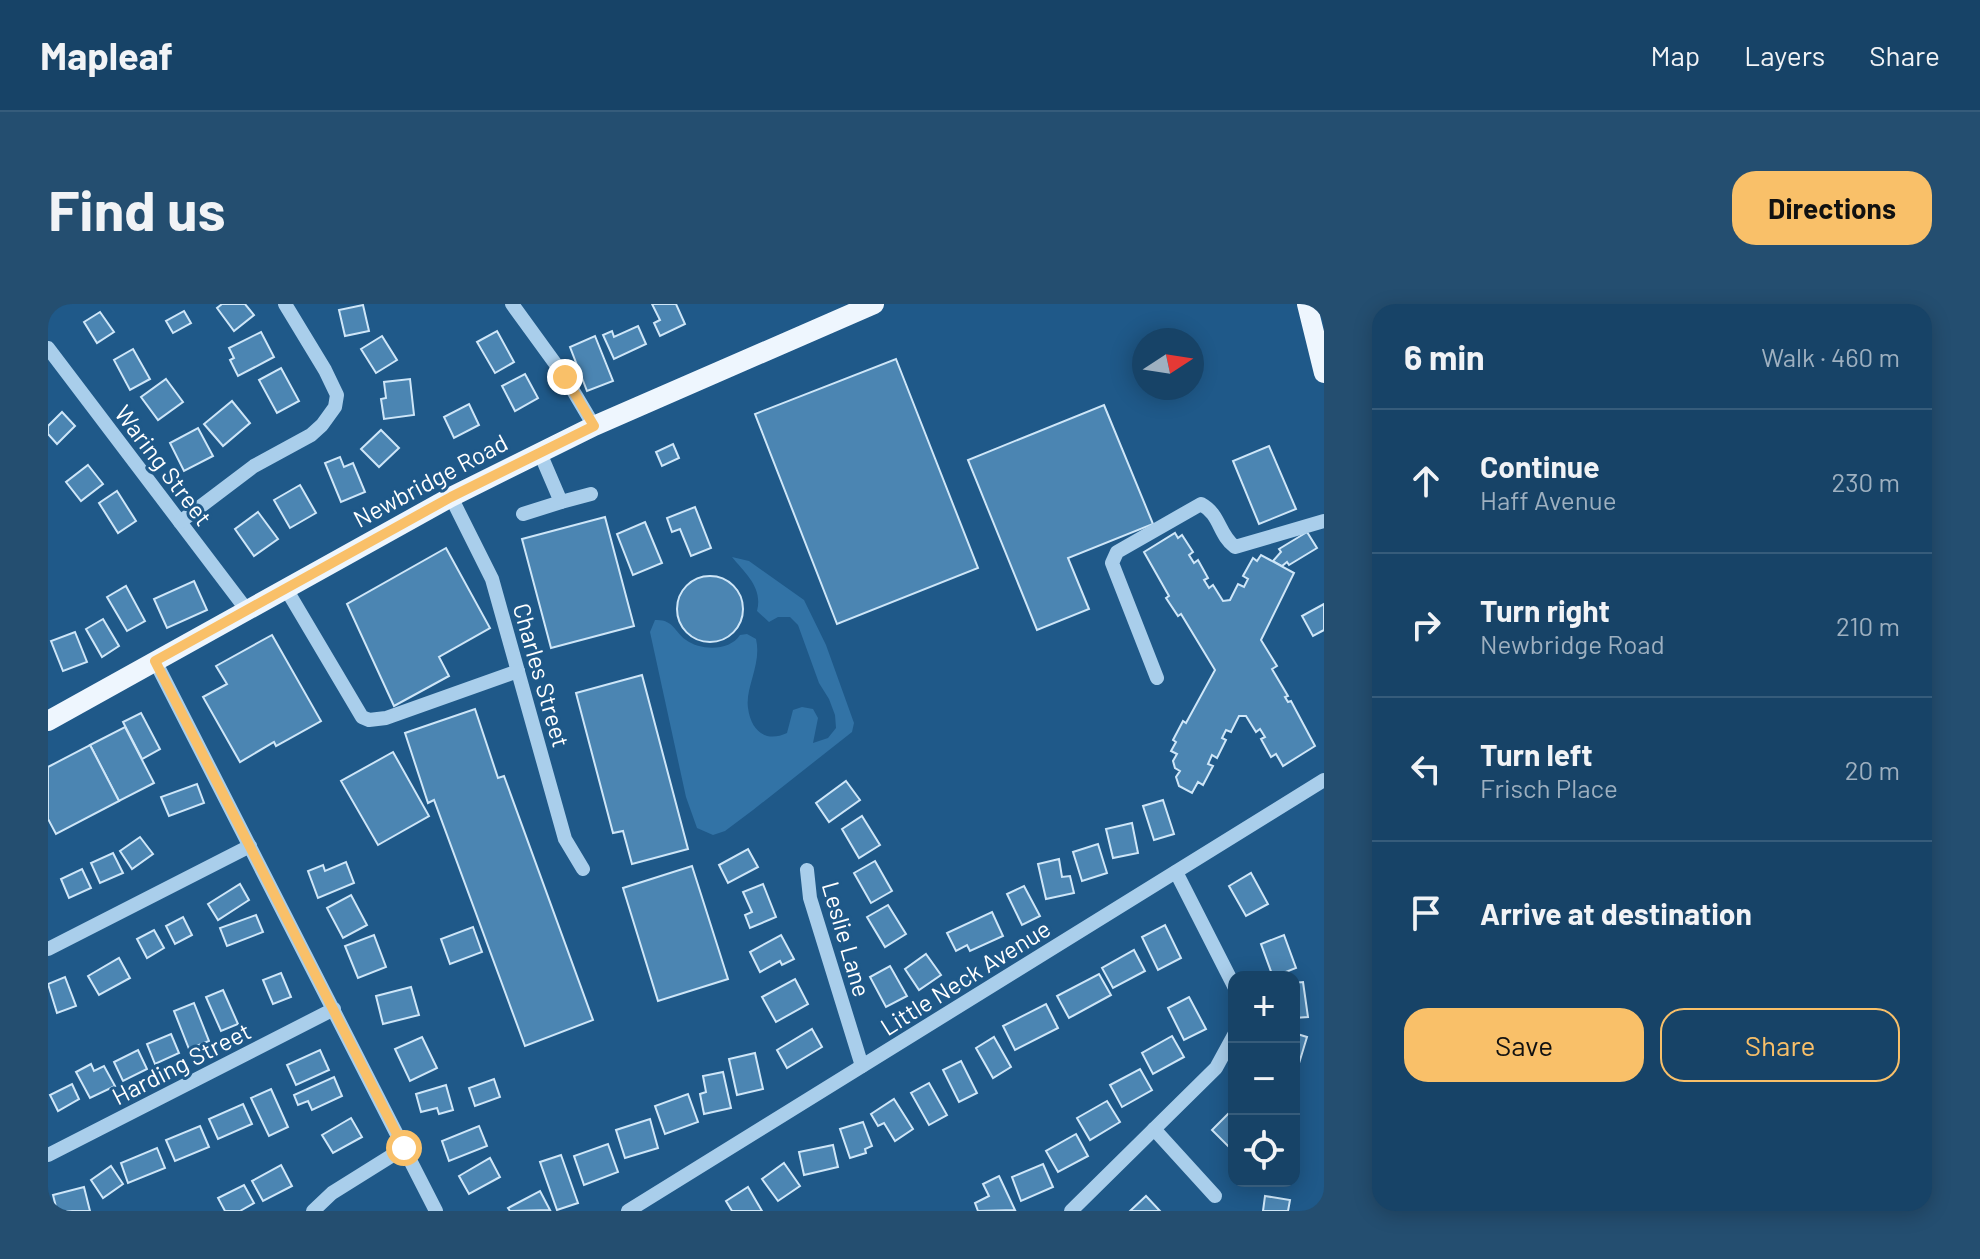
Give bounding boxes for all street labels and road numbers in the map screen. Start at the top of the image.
street label: Waring Street [109,399,219,531]
street label: Newbridge Road [348,427,512,533]
street label: Charles Street [508,600,576,750]
street label: Leslie Lane [817,878,877,1000]
street label: Little Neck Avenue [875,913,1055,1041]
street label: Harding Street [107,1016,255,1110]

